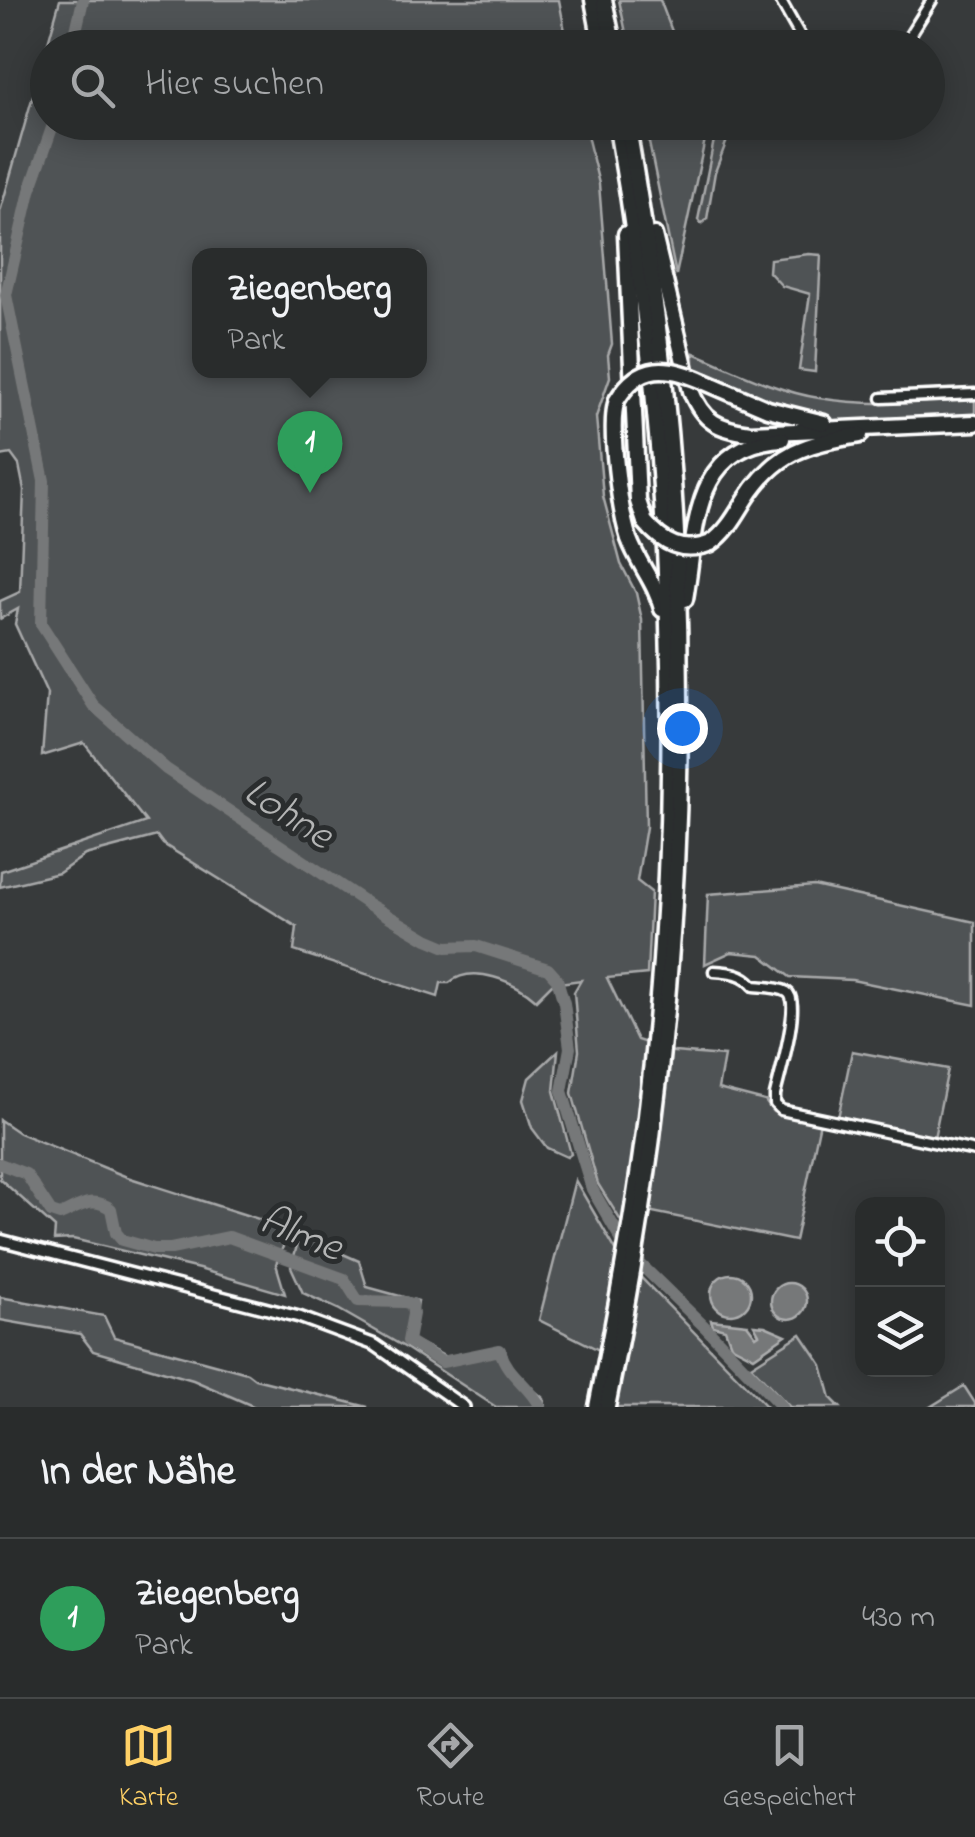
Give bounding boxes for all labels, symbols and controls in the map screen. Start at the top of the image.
search box [30,30,945,140]
text: Hier suchen [145,57,324,113]
icon: search [65,58,120,113]
popup [192,248,427,378]
text: Ziegenberg [227,262,392,318]
text: Park [227,318,285,365]
pin: 1 [278,410,342,493]
your location [657,703,708,754]
water label: Lohne [231,763,346,868]
water label: Alme [250,1191,353,1280]
map controls [855,1197,945,1377]
button: locate [855,1197,945,1287]
button: layers [855,1287,945,1377]
text: In der Nähe [40,1442,235,1503]
text: Ziegenberg [135,1567,299,1623]
text: 1 [67,1595,78,1642]
text: 430 m [862,1595,935,1642]
text: Park [135,1623,193,1670]
tab: Karte [119,1718,178,1819]
tab: Route [416,1718,484,1819]
tab: Gespeichert [722,1718,856,1819]

